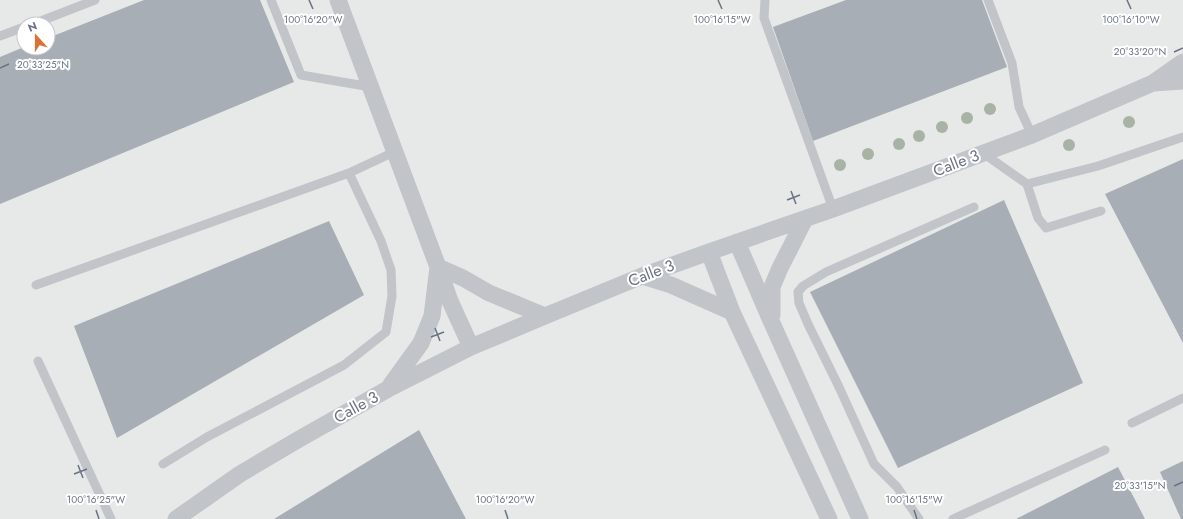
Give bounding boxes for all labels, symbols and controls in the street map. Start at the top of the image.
text: 100°16'20"W [284,12,342,27]
text: 100°16'15"W [693,12,751,27]
text: 100°16'10"W [1102,12,1160,27]
north arrow [16,16,56,56]
text: N [25,18,39,36]
text: 20°33'20"N [1114,44,1166,59]
text: 20°33'25"N [17,57,69,72]
street label: Calle 3 [930,144,983,182]
street label: Calle 3 [625,254,678,292]
street label: Calle 3 [330,385,383,429]
text: 20°33'15"N [1115,478,1165,493]
text: 100°16'25"W [67,492,125,507]
text: 100°16'20"W [476,492,534,507]
text: 100°16'15"W [885,492,943,507]

